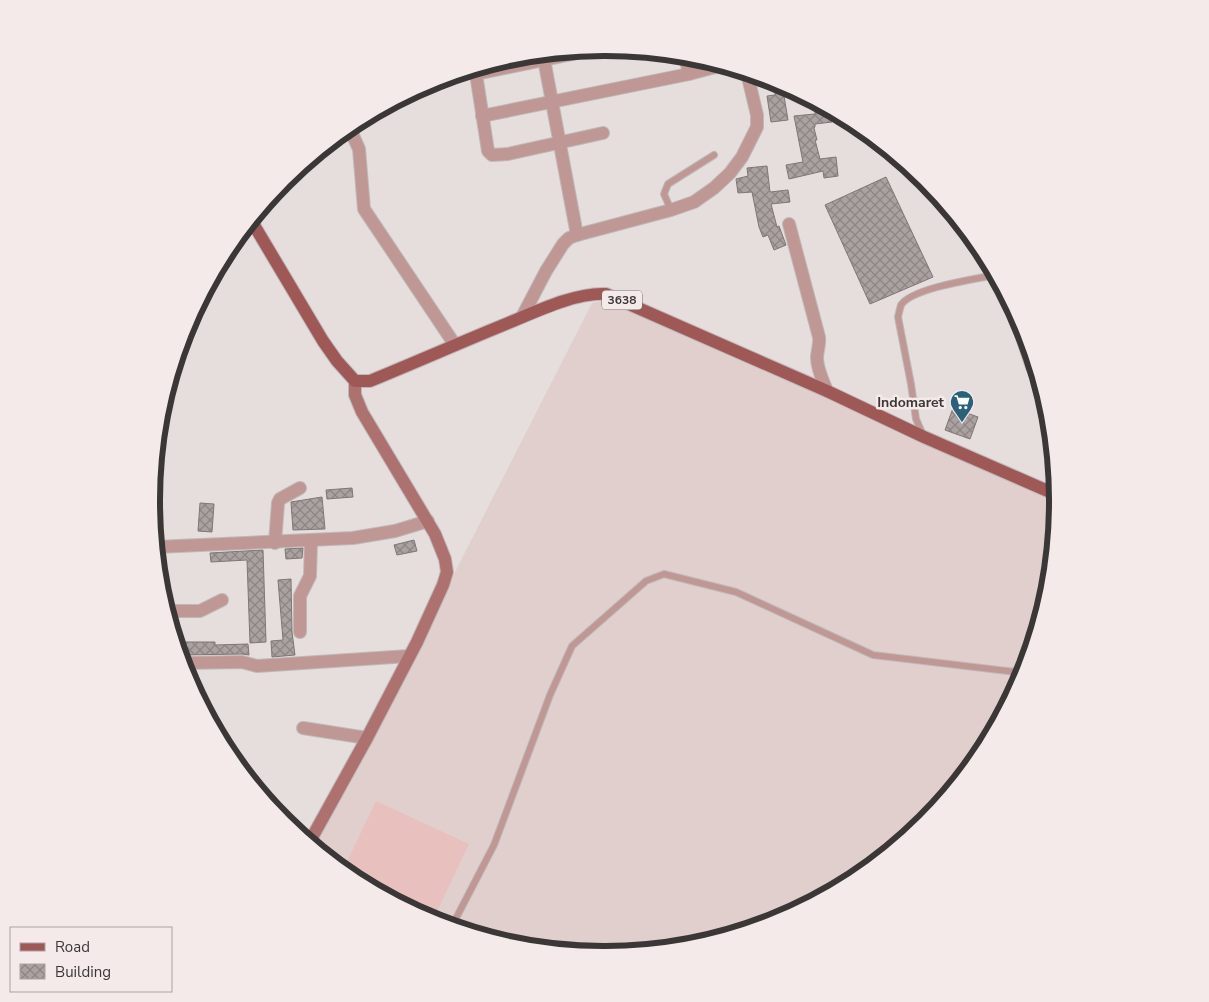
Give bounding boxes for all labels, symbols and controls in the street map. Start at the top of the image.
road number: 3638 [602,290,642,310]
supermarket icon: Indomaret [949,389,975,423]
place label: Indomaret [877,393,945,412]
legend [10,927,172,992]
text: Road [55,937,90,957]
text: Building [55,962,111,982]

